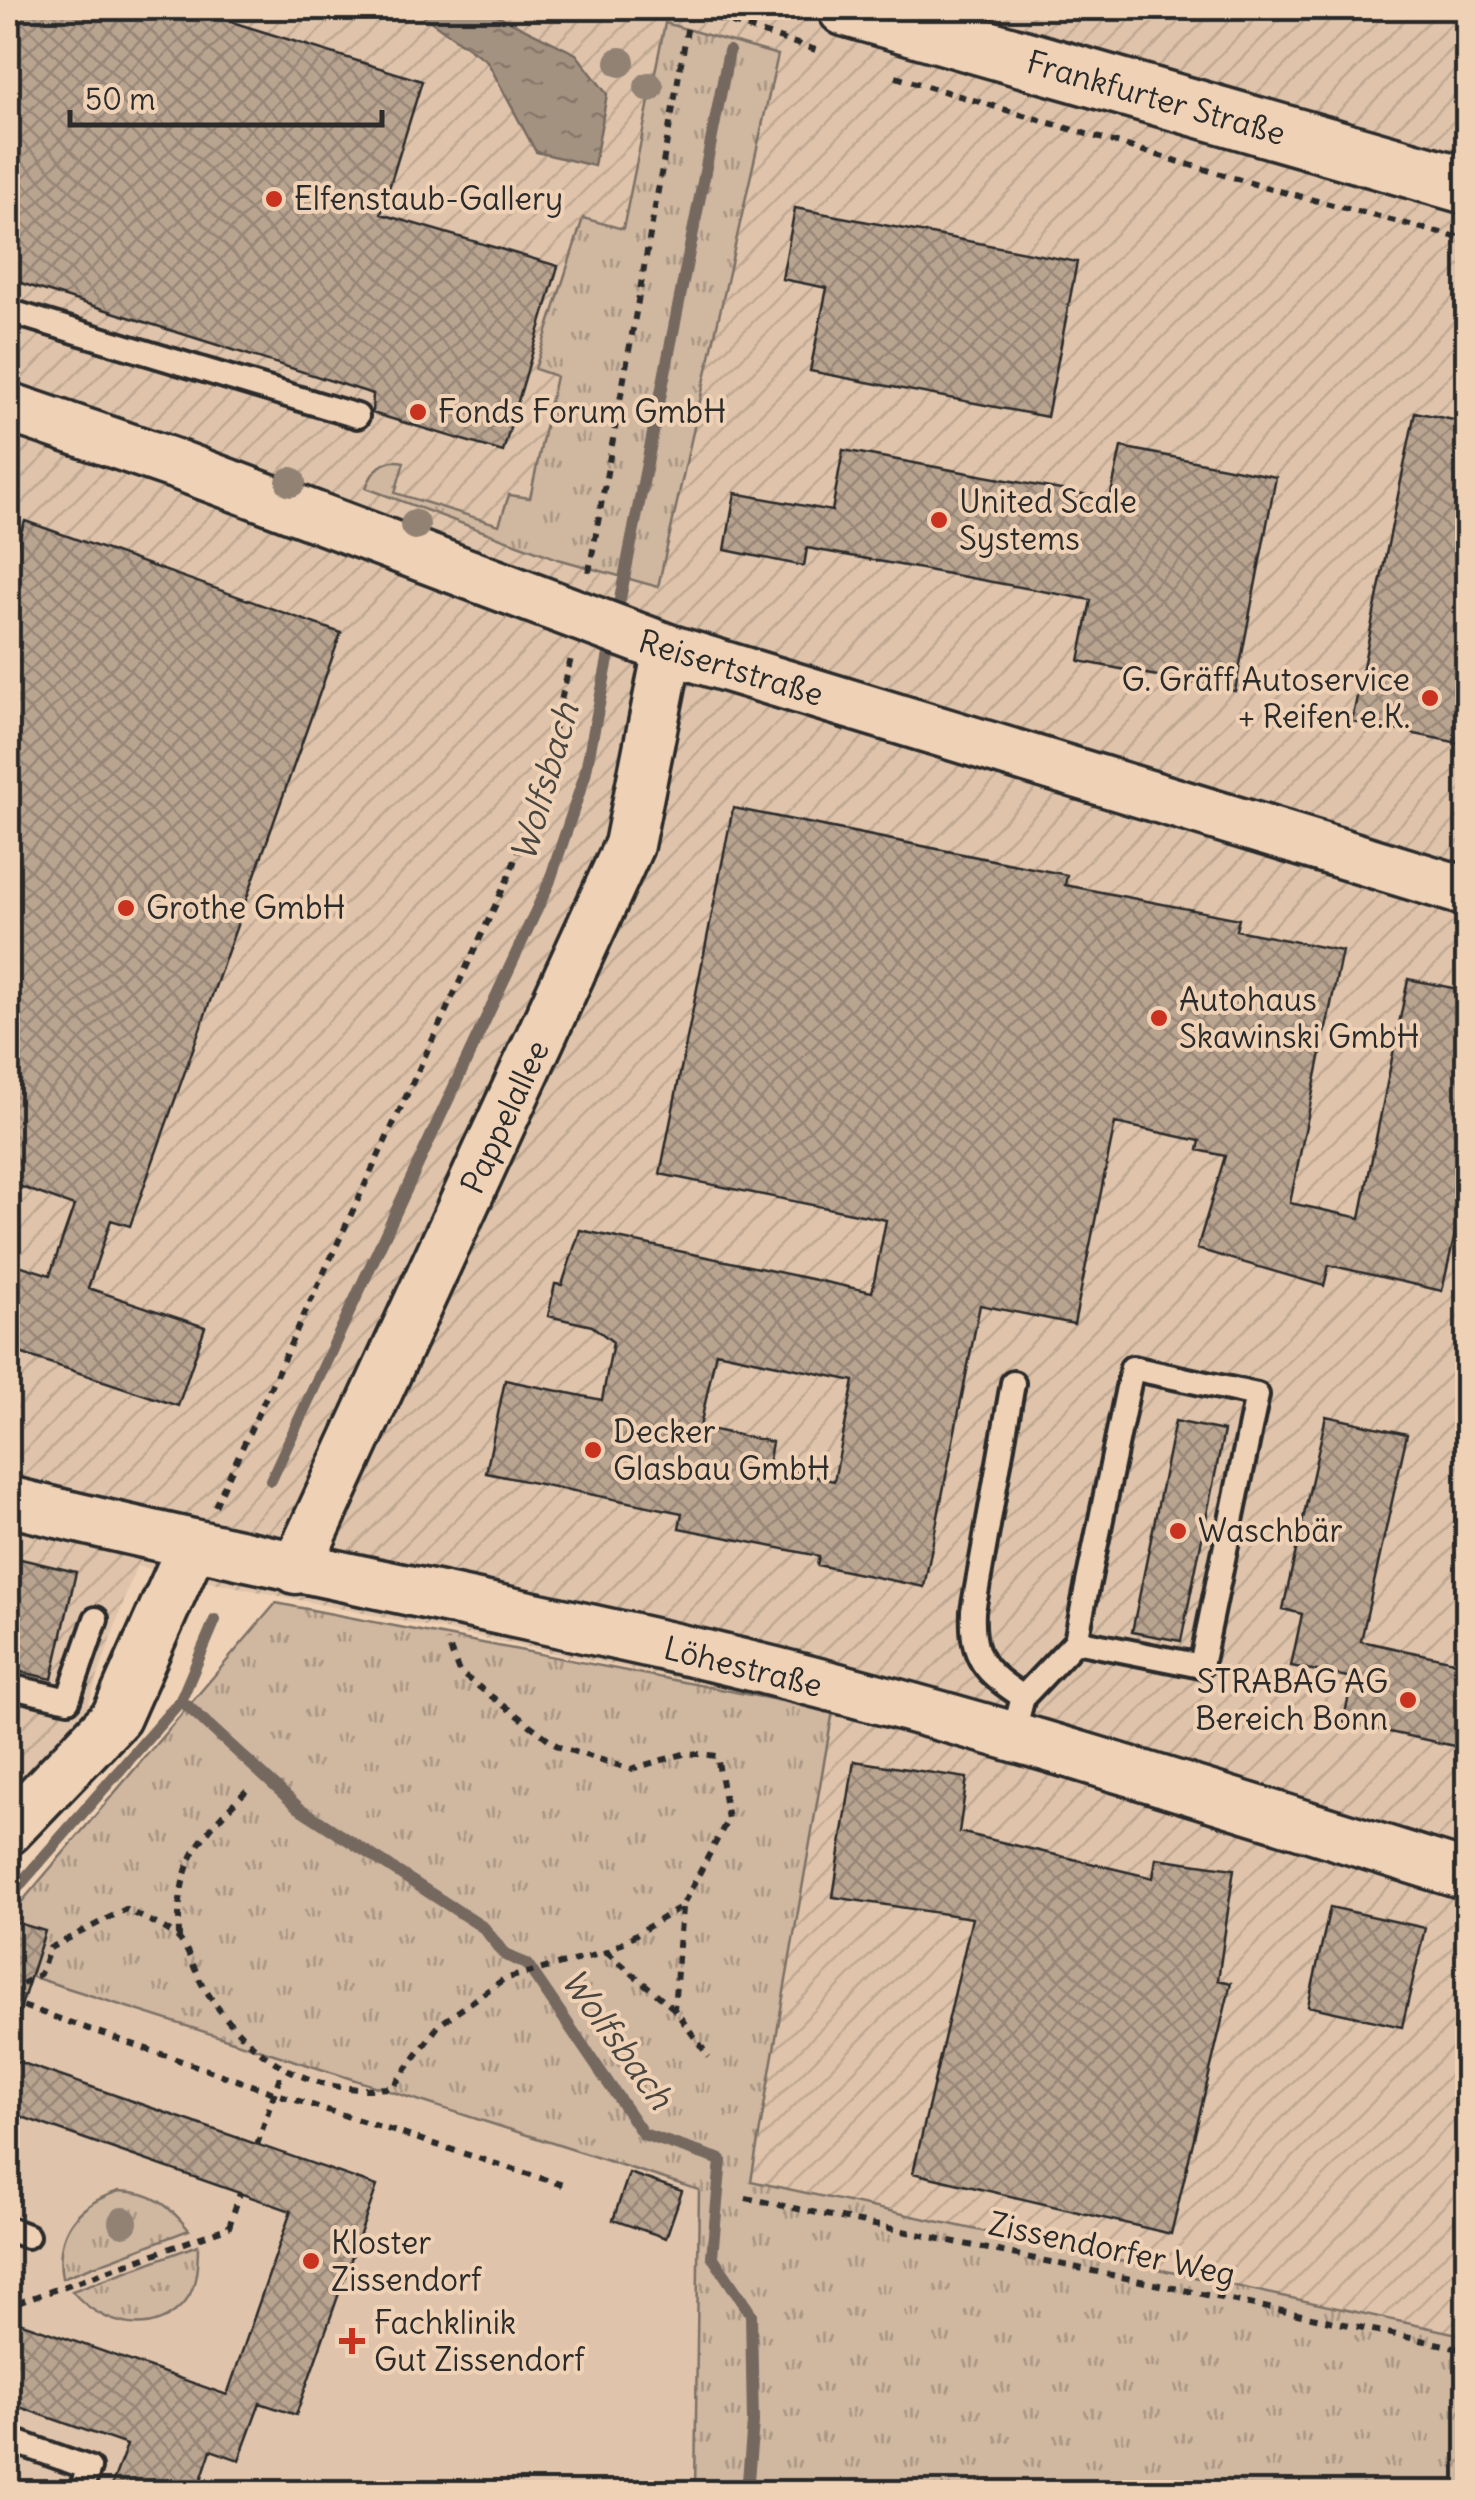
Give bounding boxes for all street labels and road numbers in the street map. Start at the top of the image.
street label: Frankfurter Straße [1022,41,1290,154]
street label: Reisertstraße [634,620,828,715]
street label: Pappelallee [451,1033,558,1200]
street label: Löhestraße [660,1627,827,1706]
street label: Zissendorfer Weg [985,2202,1239,2295]

